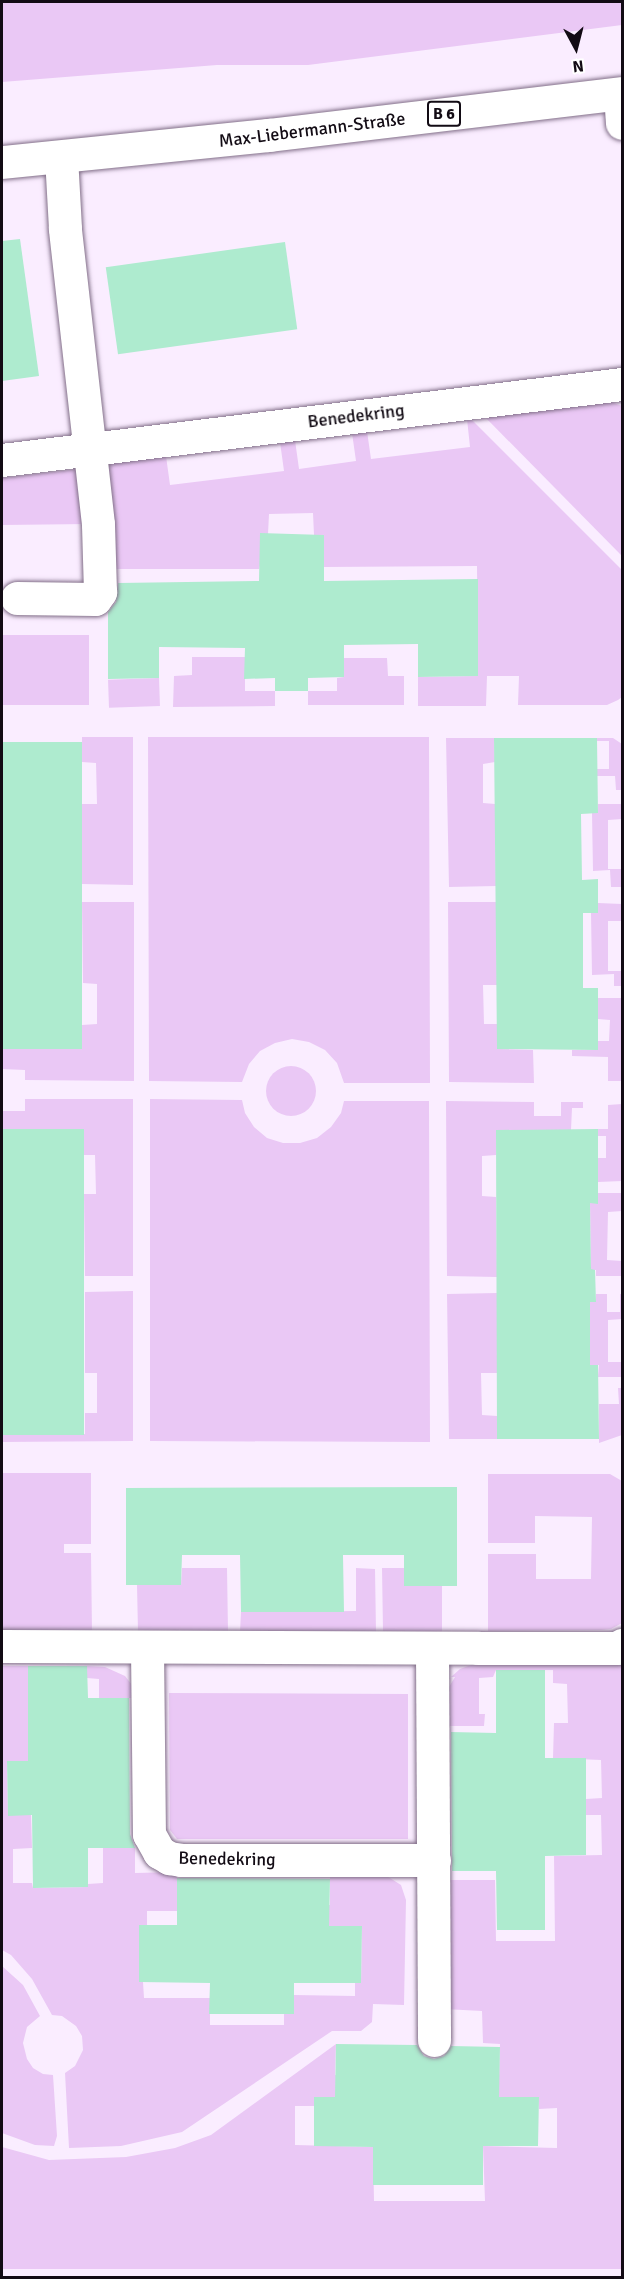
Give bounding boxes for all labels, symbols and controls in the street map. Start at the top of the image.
north arrow [546,18,606,78]
text: N [571,55,585,76]
road number: B 6 [426,101,462,127]
street label: Max-Liebermann-Straße [218,108,406,152]
street label: Benedekring [306,399,406,433]
street label: Benedekring [178,1847,276,1871]

